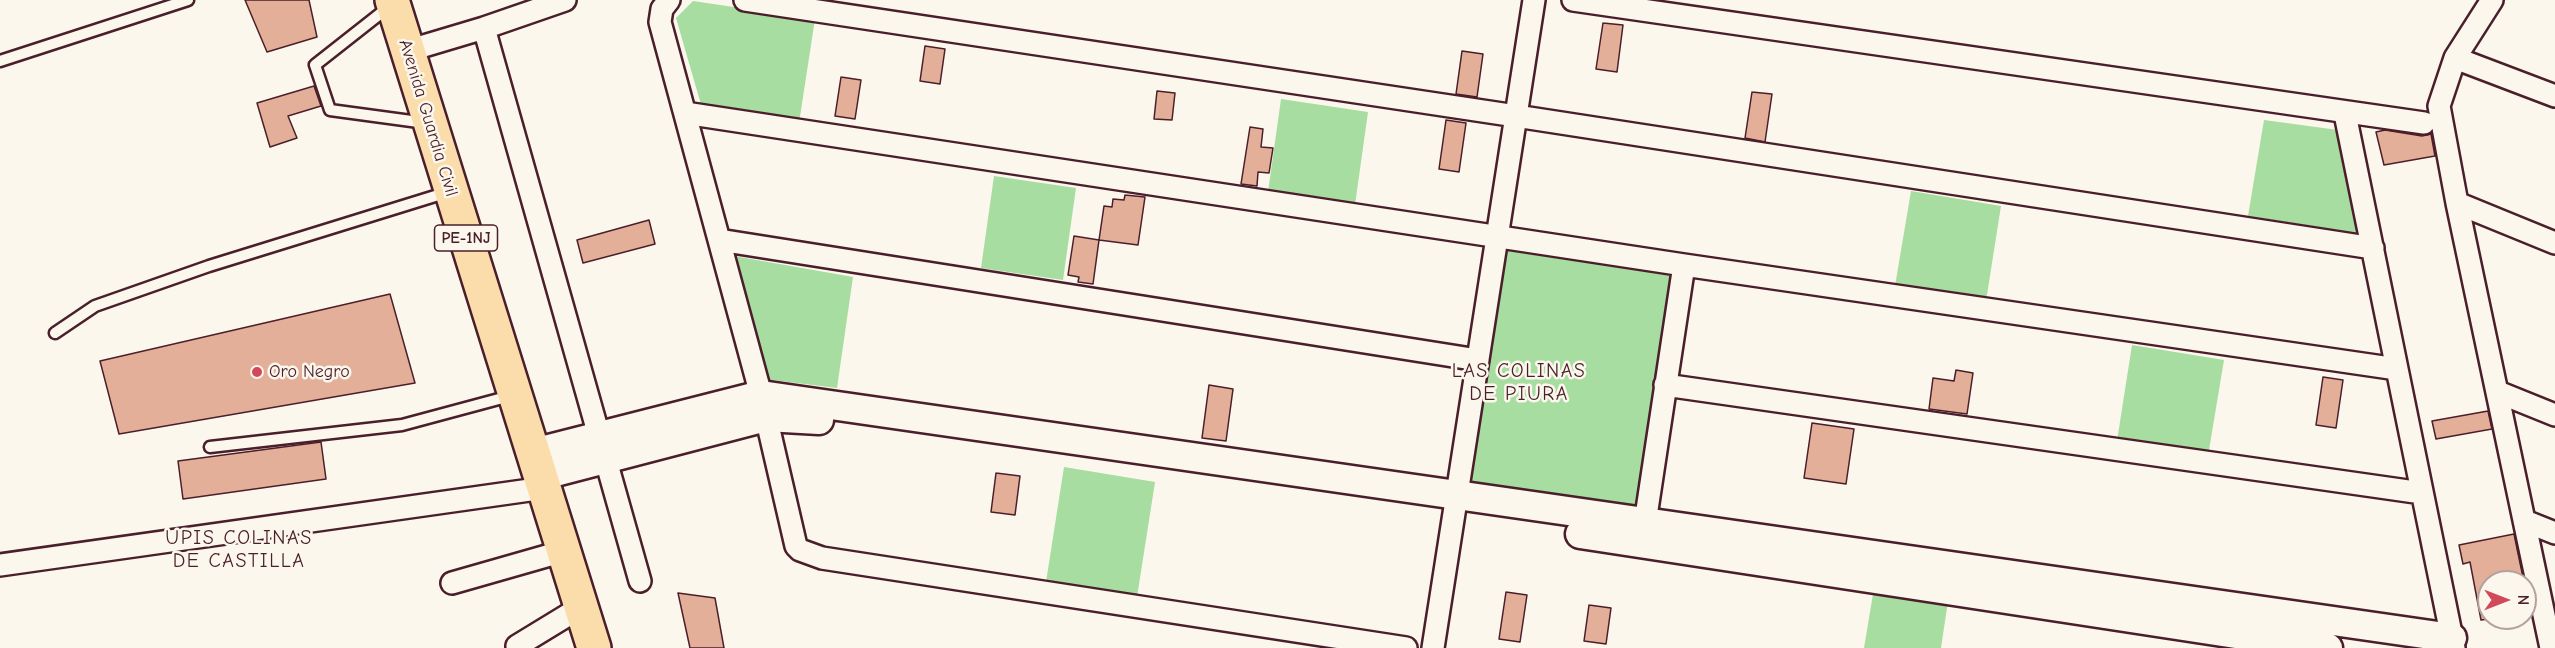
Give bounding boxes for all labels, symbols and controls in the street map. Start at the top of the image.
street label: Avenida Guardia Civil [394,37,462,199]
road number: PE-1NJ [434,225,498,251]
district label: LAS COLINAS DE PIURA [1452,359,1586,406]
place label: Oro Negro [269,361,350,383]
marker: Oro Negro [250,365,264,379]
district label: UPIS COLINAS DE CASTILLA [165,526,313,573]
north arrow [2477,570,2537,630]
text: N [2514,595,2532,605]

